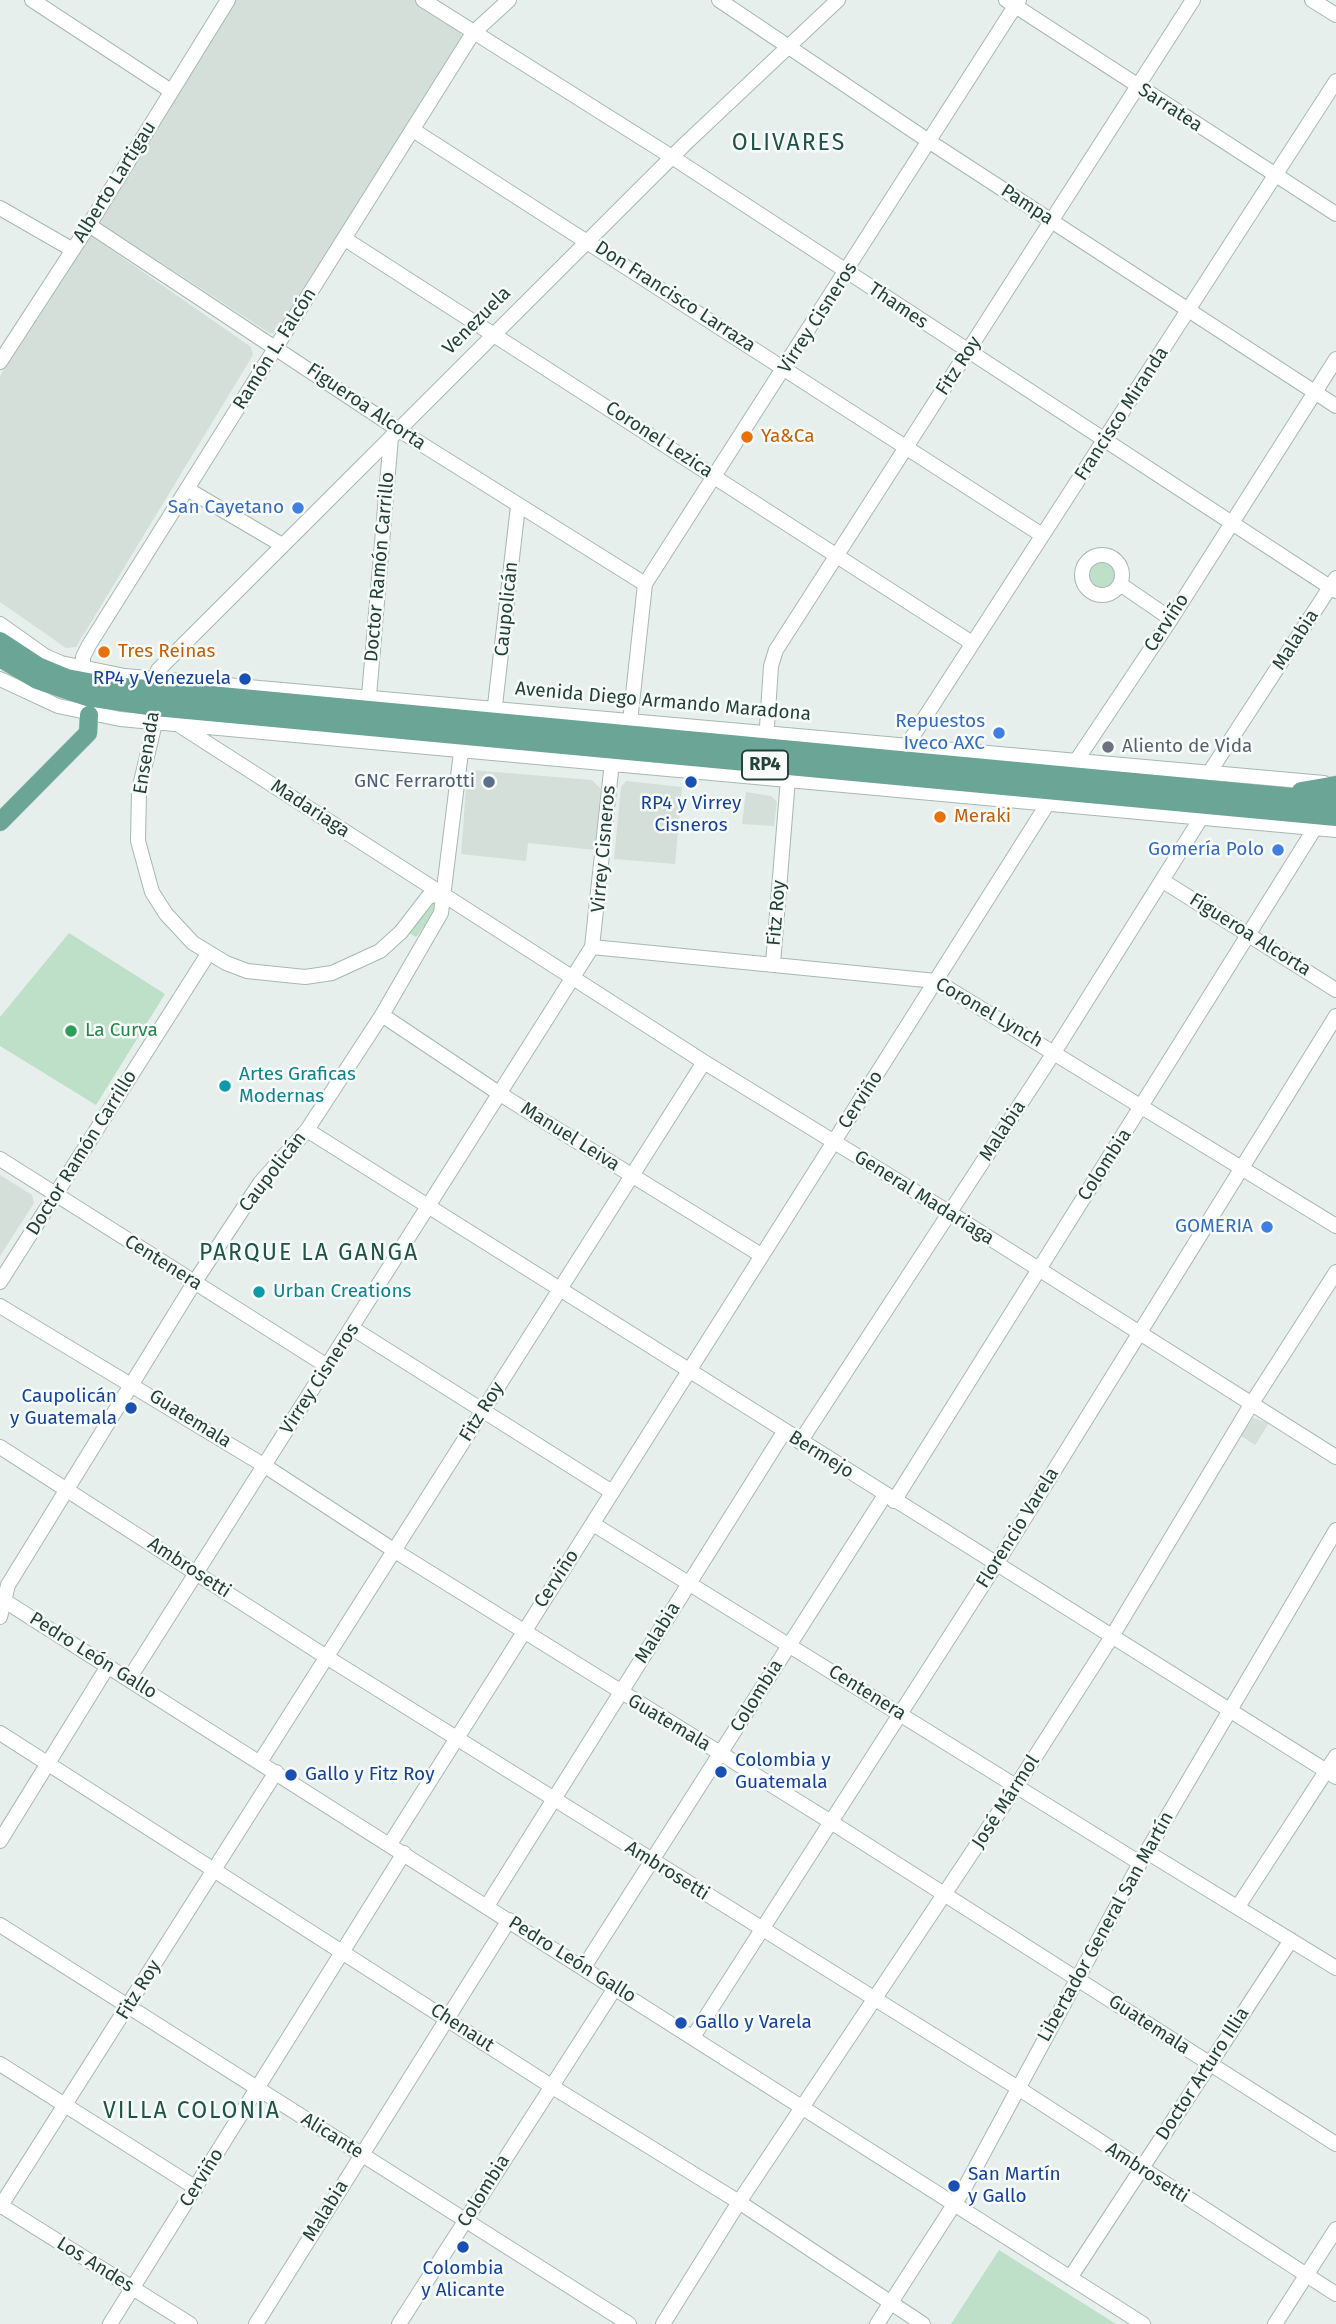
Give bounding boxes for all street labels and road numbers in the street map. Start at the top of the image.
street label: Sarratea [1134,79,1206,137]
street label: Alberto Lartigau [69,117,161,247]
street label: Pampa [996,180,1058,230]
street label: Don Francisco Larraza [590,237,760,357]
street label: Virrey Cisneros [774,258,862,378]
street label: Thames [864,278,932,334]
street label: Venezuela [438,282,516,360]
street label: Ramón L. Falcón [229,284,321,414]
street label: Fitz Roy [932,332,986,400]
street label: Francisco Miranda [1070,343,1174,485]
street label: Figueroa Alcorta [302,359,430,455]
street label: Coronel Lezica [601,397,717,483]
street label: Doctor Ramón Carrillo [360,471,400,663]
street label: Caupolicán [491,560,523,658]
street label: Cerviño [1140,590,1194,656]
street label: Malabia [1268,605,1324,675]
street label: Avenida Diego Armando Maradona [514,678,812,726]
street label: Ensenada [129,710,165,796]
road number: RP4 [742,750,788,780]
street label: Madariaga [266,775,354,843]
street label: Virrey Cisneros [587,784,621,914]
street label: Fitz Roy [763,879,791,947]
street label: Figueroa Alcorta [1185,889,1315,981]
street label: Coronel Lynch [931,973,1047,1053]
street label: Doctor Ramón Carrillo [22,1066,142,1240]
street label: Cerviño [834,1067,888,1133]
street label: Malabia [975,1096,1031,1166]
street label: Manuel Leiva [516,1098,624,1176]
street label: Colombia [1073,1125,1137,1205]
street label: Caupolicán [235,1127,311,1217]
street label: General Madariaga [850,1146,998,1250]
street label: Centenera [120,1230,206,1296]
street label: Virrey Cisneros [276,1319,364,1439]
street label: Fitz Roy [455,1378,509,1446]
street label: Guatemala [145,1385,235,1453]
street label: Bermejo [784,1426,858,1484]
street label: Florencio Varela [972,1464,1064,1592]
street label: Ambrosetti [143,1533,235,1603]
street label: Cerviño [530,1546,584,1612]
street label: Malabia [630,1598,686,1668]
street label: Pedro León Gallo [25,1608,161,1704]
street label: Colombia [726,1656,788,1736]
street label: Centenera [824,1660,910,1726]
street label: Guatemala [623,1689,715,1757]
street label: José Mármol [967,1751,1045,1853]
street label: Libertador General San Martín [1033,1808,1179,2046]
street label: Ambrosetti [621,1836,713,1906]
street label: Pedro León Gallo [504,1912,640,2008]
street label: Fitz Roy [112,1956,166,2024]
street label: Guatemala [1104,1990,1194,2060]
street label: Chenaut [426,1999,498,2057]
street label: Doctor Arturo Illia [1152,2003,1254,2145]
street label: Alicante [297,2108,367,2164]
street label: Ambrosetti [1101,2138,1193,2208]
street label: Cerviño [175,2144,229,2212]
street label: Colombia [453,2151,515,2231]
street label: Malabia [298,2176,354,2246]
street label: Los Andes [52,2232,138,2298]

